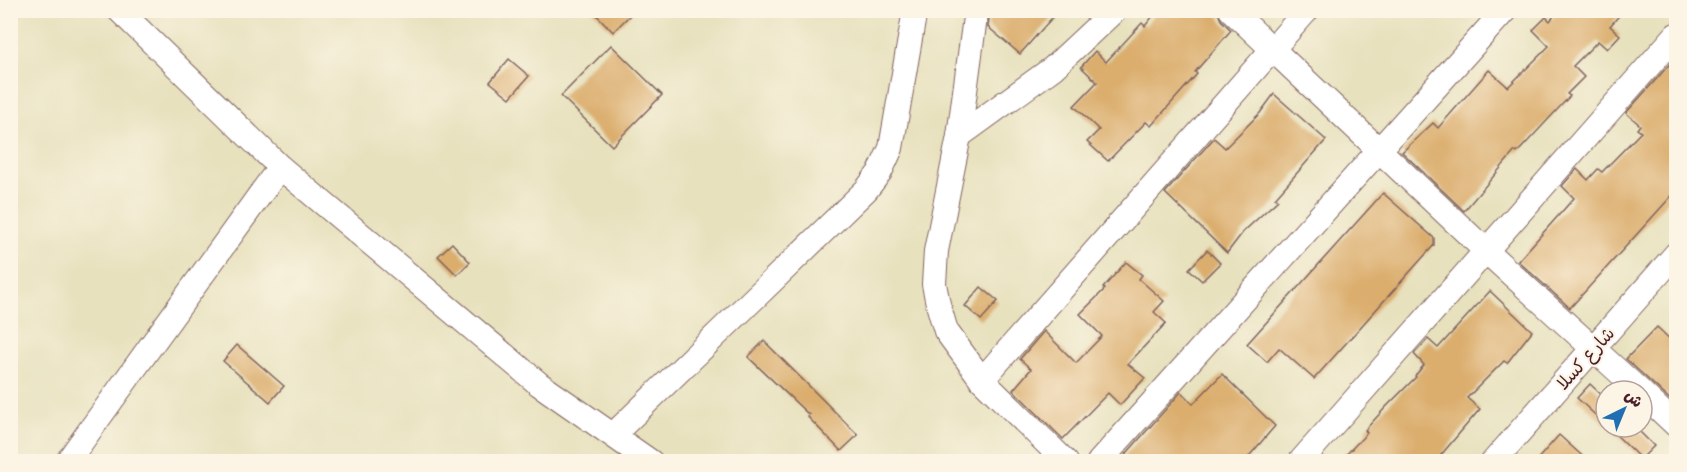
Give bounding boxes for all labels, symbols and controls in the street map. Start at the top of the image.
street label: شارع كسلا [1551,322,1620,395]
north arrow [1594,379,1654,439]
text: ش [1621,385,1647,411]

